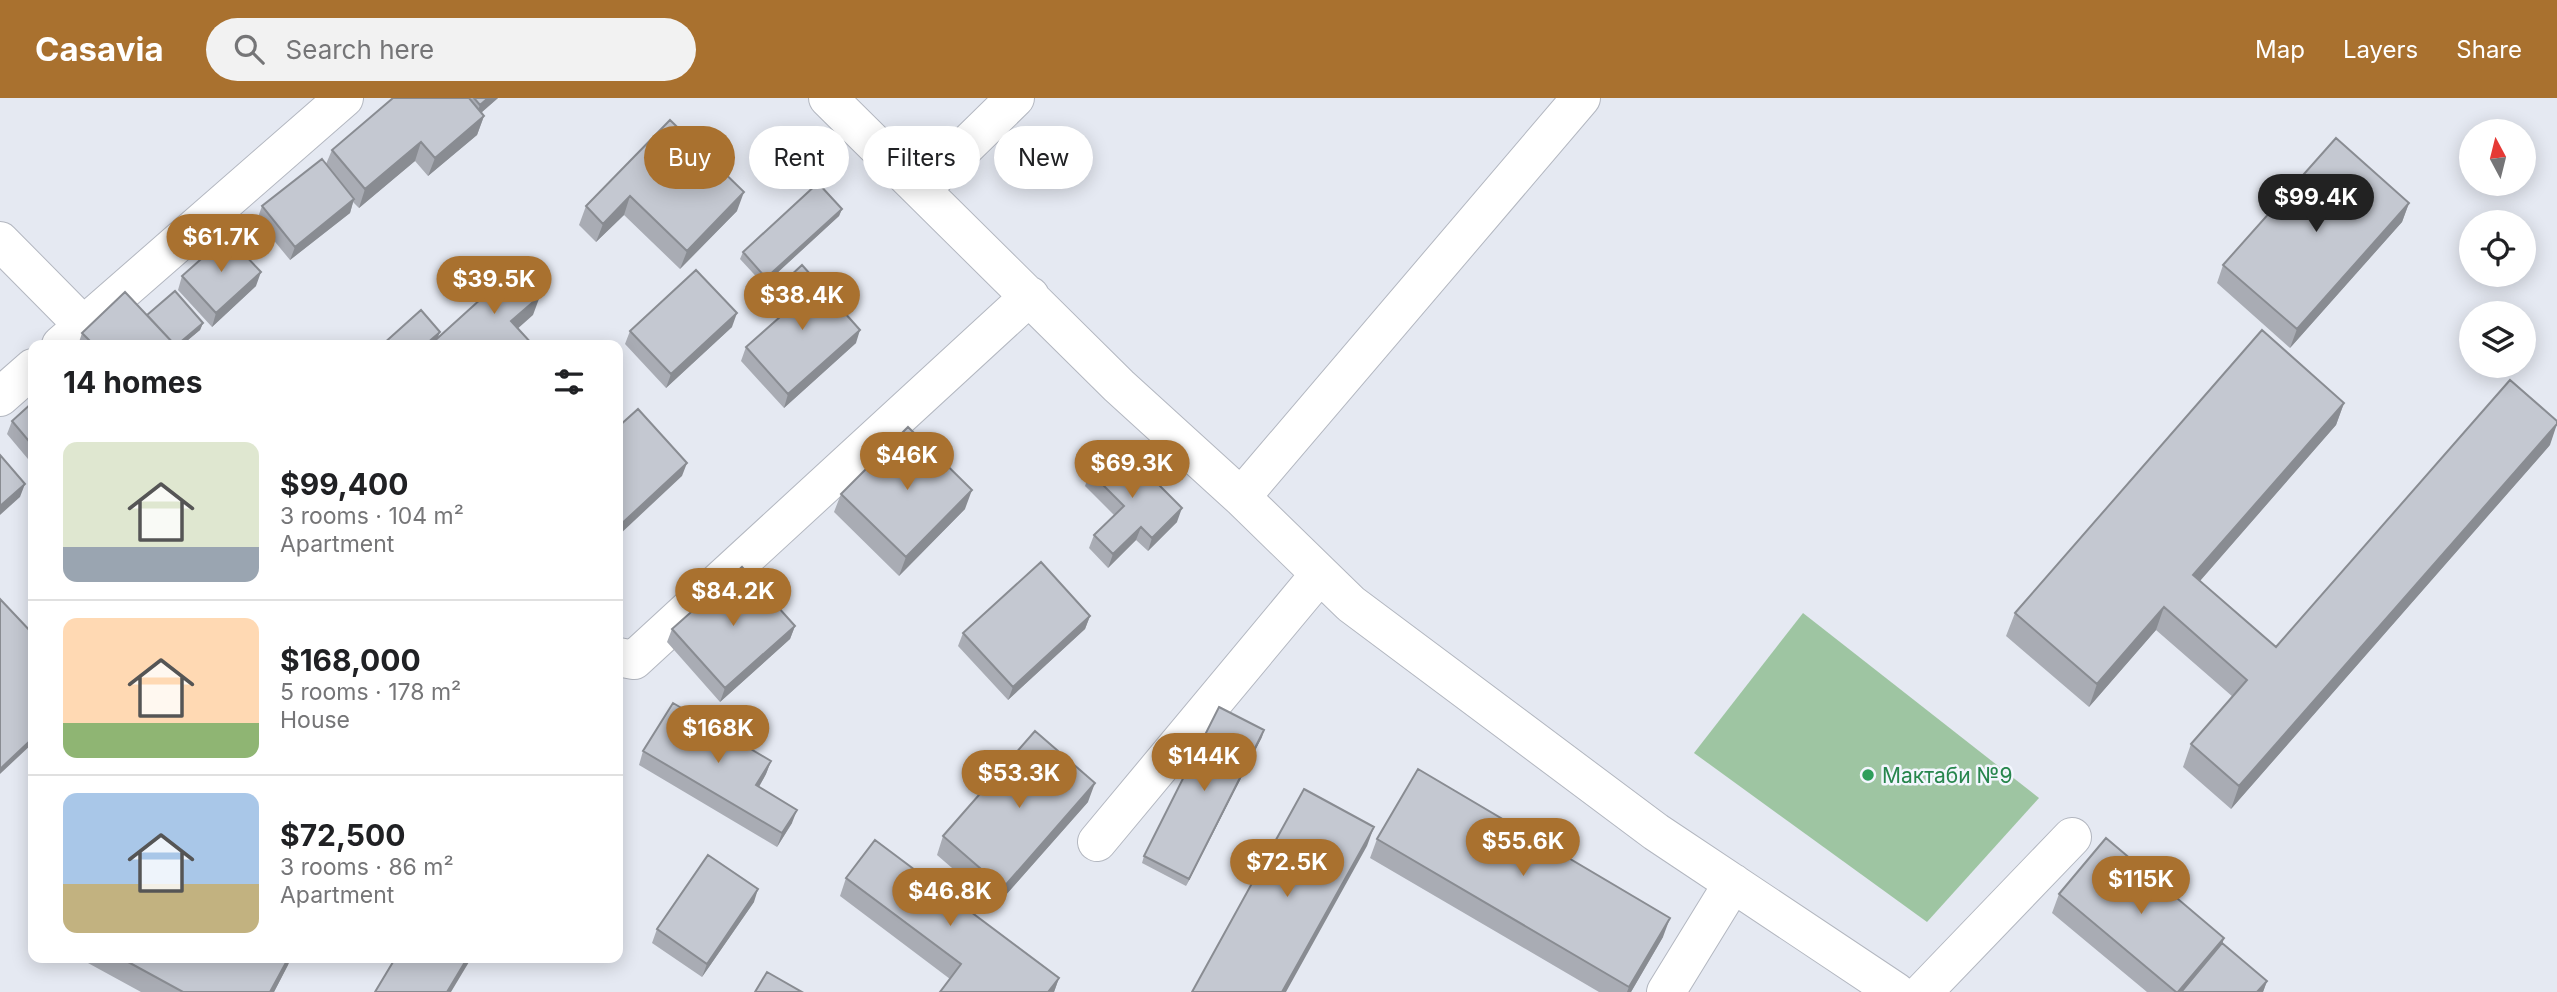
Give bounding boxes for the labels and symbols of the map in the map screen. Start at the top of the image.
north arrow [2459,119,2536,196]
pin: $99.4K [2259,174,2373,234]
pin: $61.7K [164,214,278,274]
pin: $39.5K [437,256,551,316]
pin: $38.4K [745,272,859,332]
pin: $46K [866,432,948,492]
pin: $69.3K [1075,440,1189,500]
pin: $84.2K [676,568,790,628]
pin: $168K [669,706,767,765]
pin: $144K [1155,734,1253,793]
pin: $53.3K [962,750,1076,810]
place label: Мактаби №9 [1882,763,2012,788]
marker: Мактаби №9 [1860,767,1876,783]
pin: $55.6K [1466,818,1580,878]
pin: $72.5K [1230,840,1344,899]
pin: $115K [2092,856,2190,916]
pin: $46.8K [893,868,1007,928]

